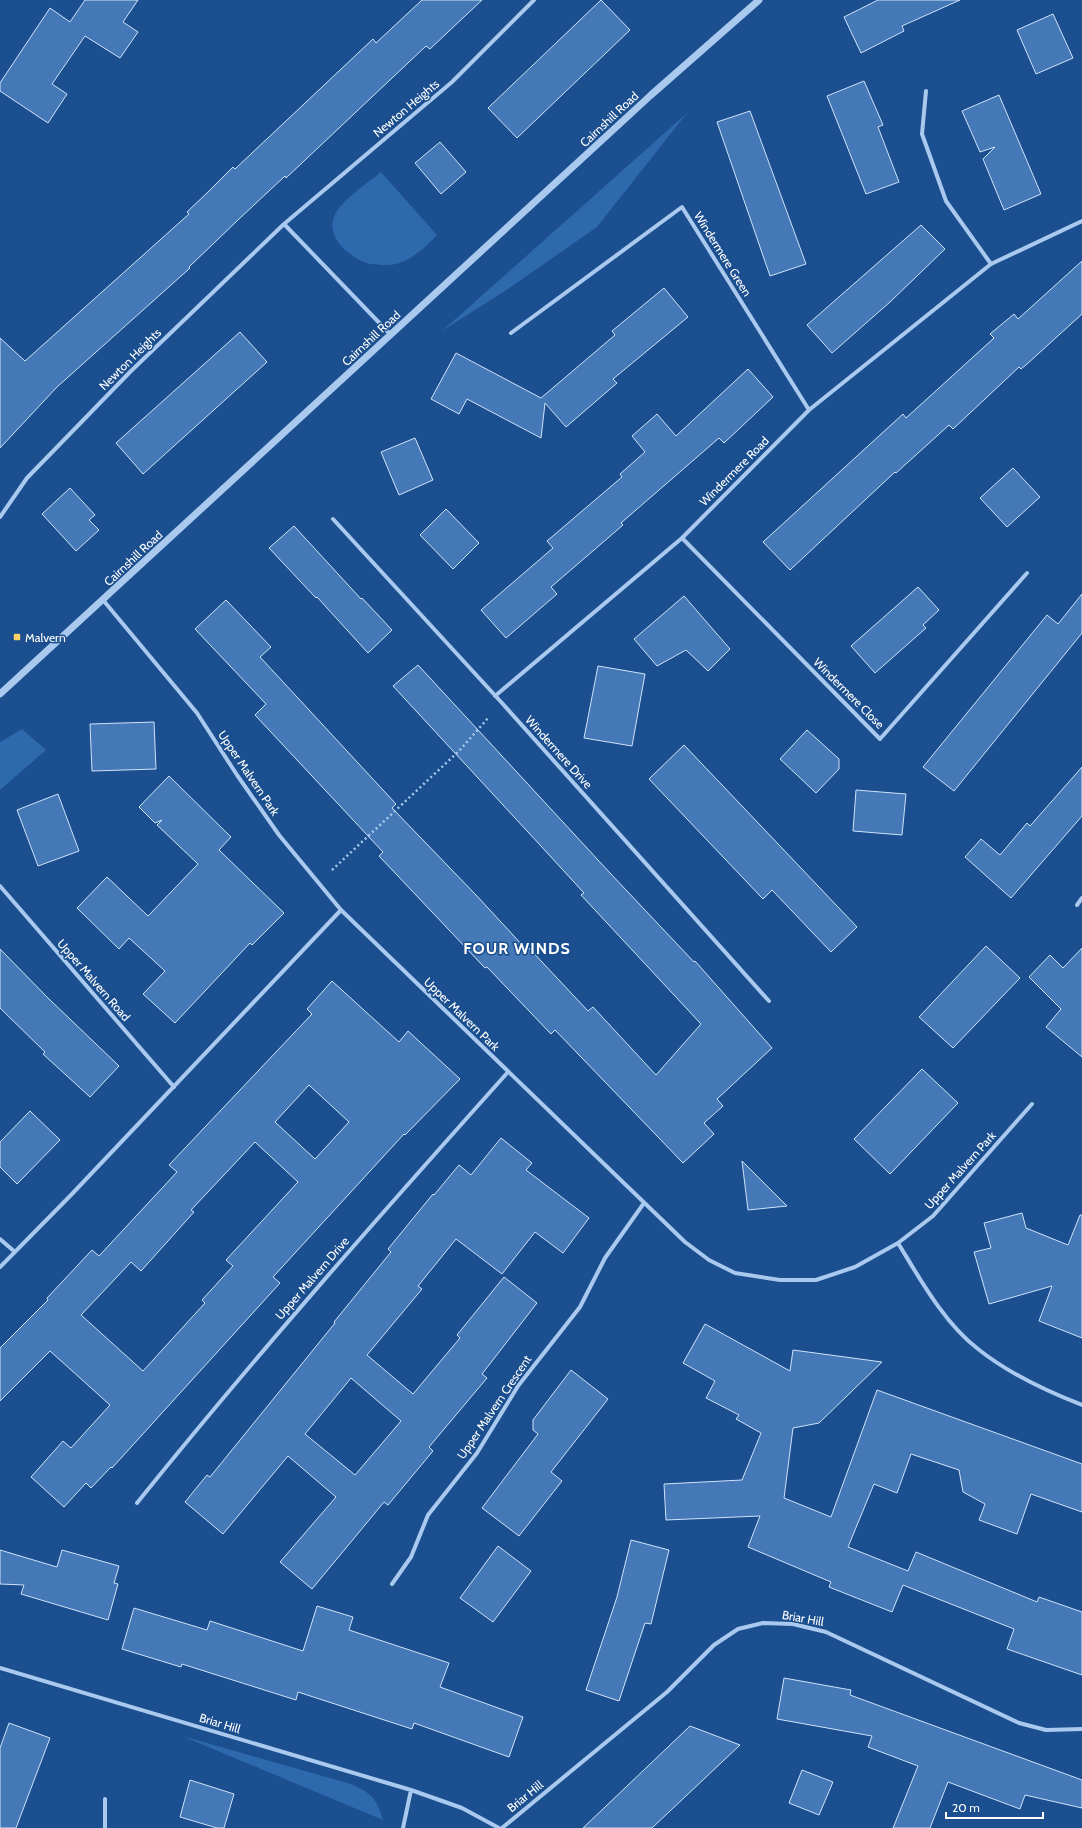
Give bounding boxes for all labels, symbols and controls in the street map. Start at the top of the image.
street label: Newton Heights [370,76,442,140]
street label: Cairnshill Road [577,88,641,150]
street label: Windermere Green [691,209,755,299]
street label: Cairnshill Road [339,307,403,369]
street label: Newton Heights [96,325,164,393]
street label: Windermere Road [696,433,772,509]
street label: Cairnshill Road [101,527,165,589]
place label: Malvern [25,630,66,645]
marker: Malvern [12,632,22,642]
street label: Windermere Close [810,654,888,732]
street label: Windermere Drive [522,712,596,792]
street label: Upper Malvern Park [215,728,283,819]
street label: Upper Malvern Road [54,936,134,1024]
district label: FOUR WINDS [463,939,571,958]
street label: Upper Malvern Park [421,974,503,1054]
street label: Upper Malvern Park [921,1128,999,1212]
street label: Upper Malvern Drive [272,1234,352,1322]
street label: Upper Malvern Crescent [454,1352,534,1462]
street label: Briar Hill [781,1607,825,1629]
street label: Briar Hill [198,1710,243,1736]
street label: Briar Hill [504,1777,546,1815]
scale bar [946,1794,1043,1820]
text: 20 m [952,1800,980,1815]

